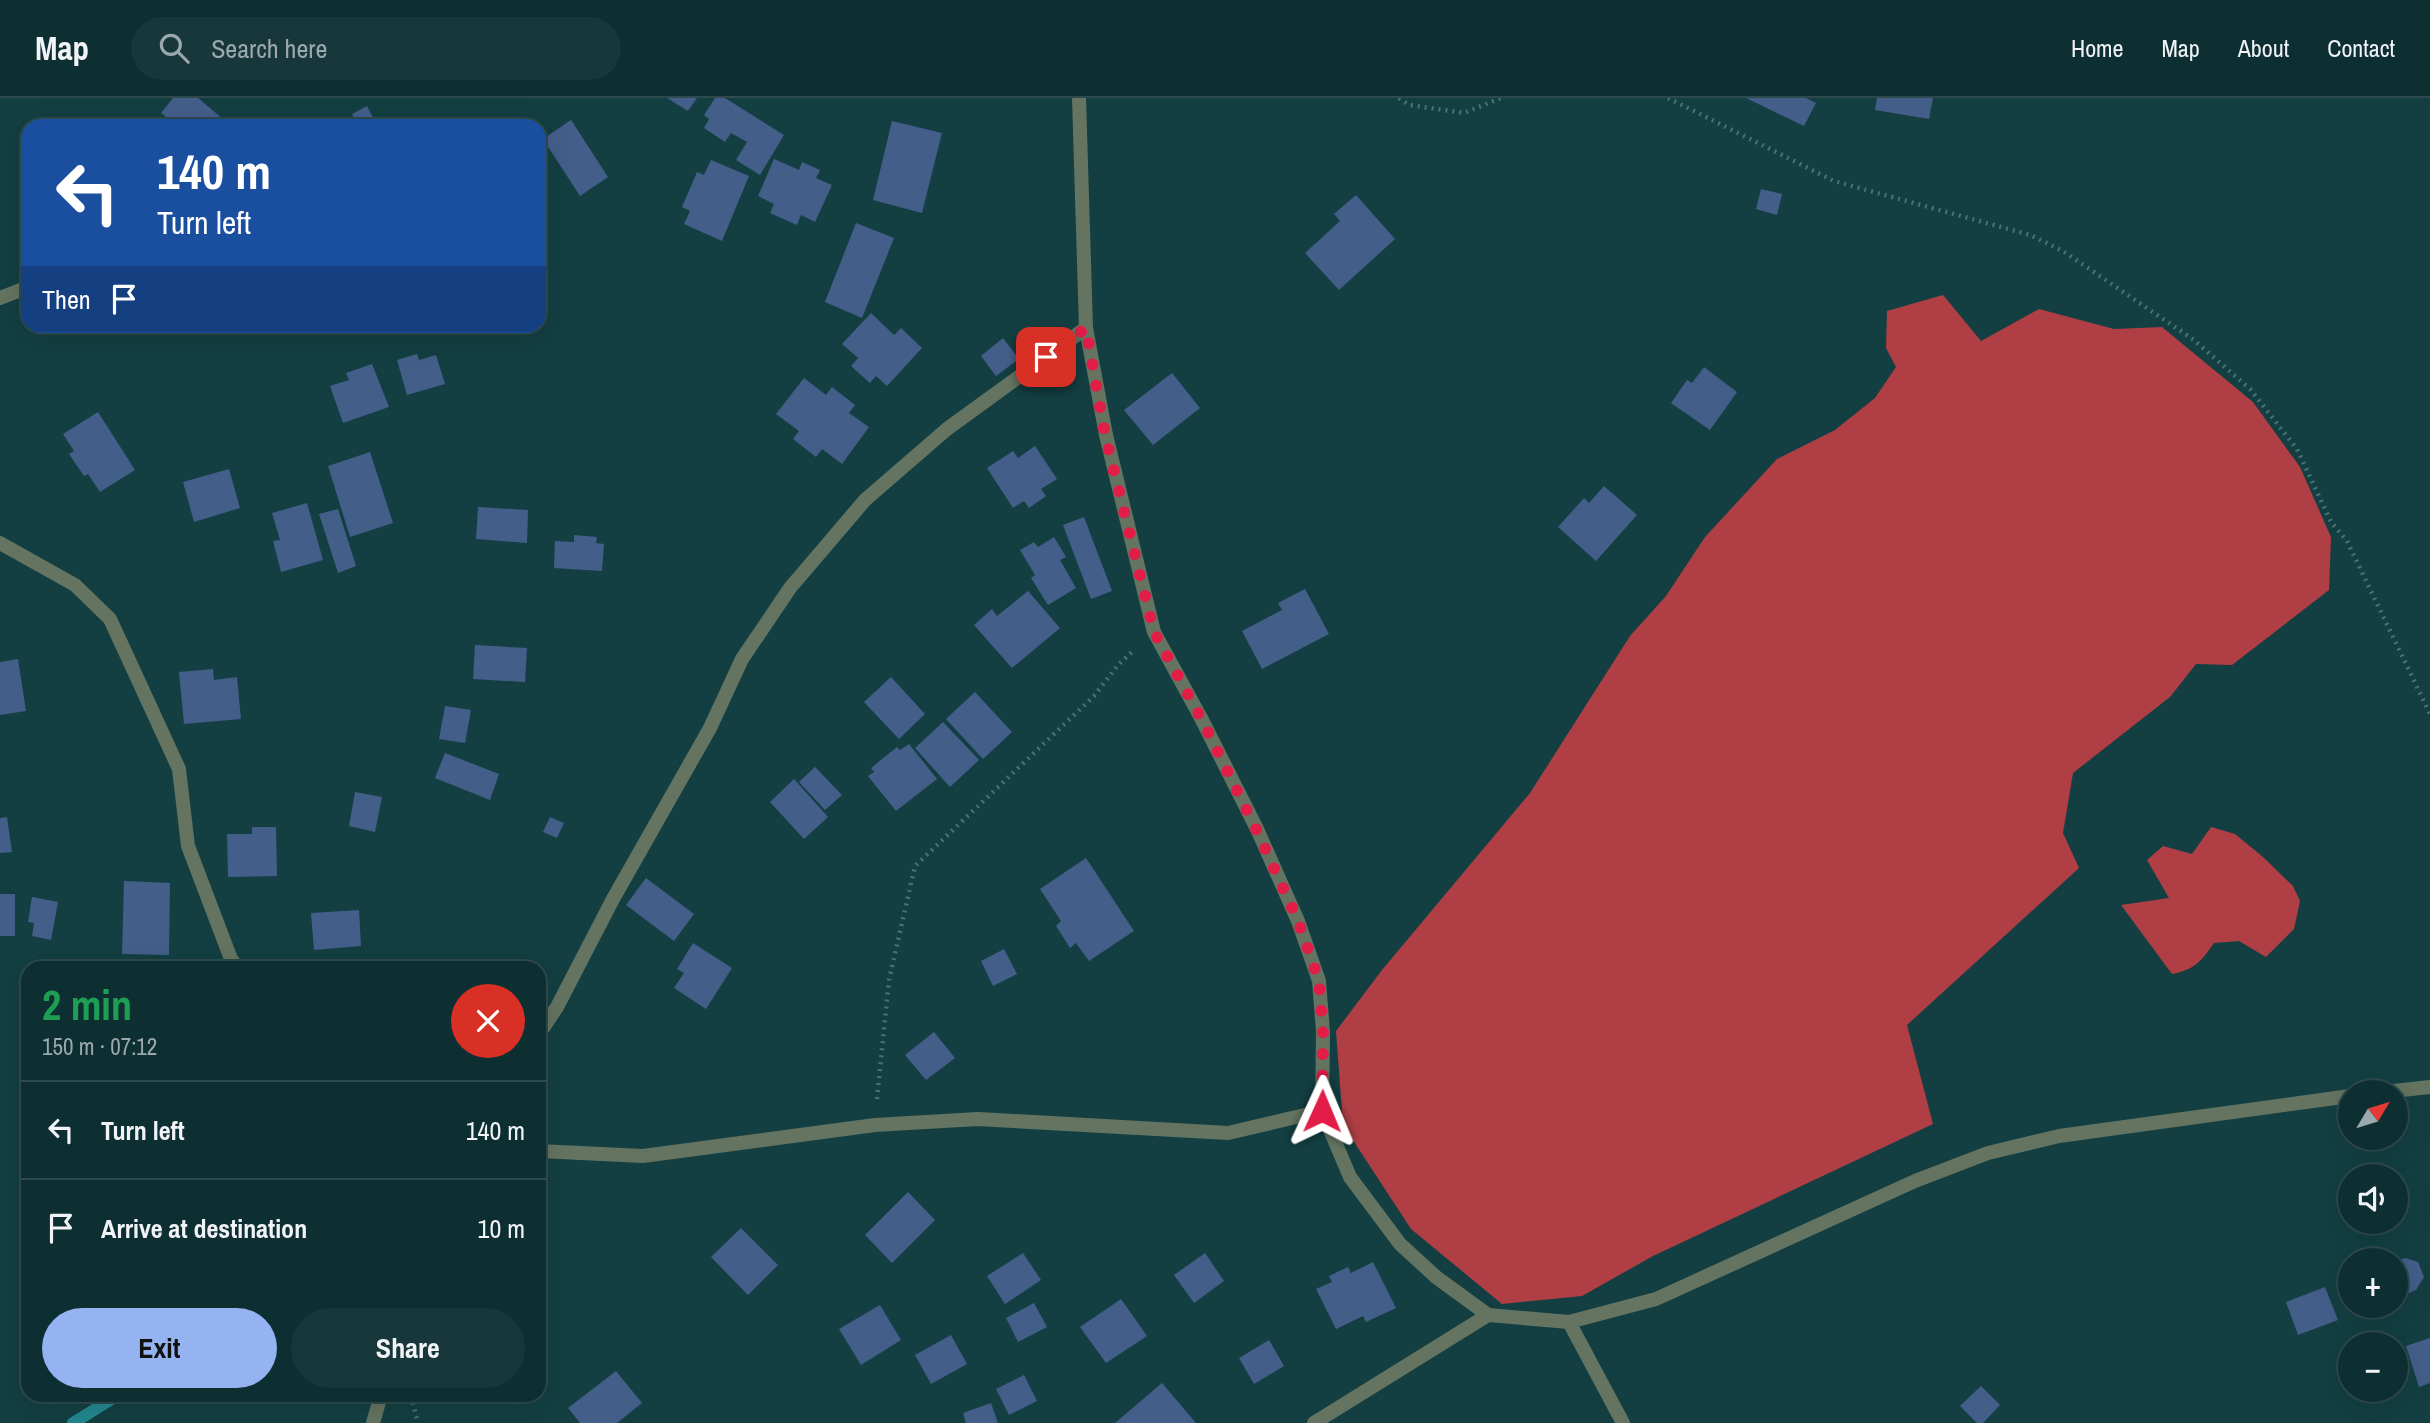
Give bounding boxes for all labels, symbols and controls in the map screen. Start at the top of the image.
search box [131,17,621,80]
text: Map [35,26,89,70]
icon: search [155,29,193,67]
text: Search here [211,31,327,66]
text: Home [2071,32,2123,64]
text: Map [2161,32,2200,64]
text: About [2238,32,2289,64]
text: Contact [2327,32,2395,64]
text: 140 m [157,138,271,204]
icon: left [42,147,133,238]
text: Turn left [157,201,251,244]
icon: arrive [105,280,143,318]
text: Then [42,282,91,317]
pin [1016,327,1076,387]
icon: arrive [1027,338,1065,376]
text: 2 min [42,977,132,1033]
button: close [451,984,525,1058]
text: 150 m · 07:12 [42,1031,157,1062]
position arrow [1285,1074,1359,1148]
north arrow [2338,1080,2408,1150]
map controls [2338,1080,2408,1402]
icon: left [42,1111,80,1149]
text: Turn left [101,1113,185,1148]
text: 140 m [466,1113,525,1148]
button: sound [2338,1164,2408,1234]
icon: arrive [42,1209,80,1247]
text: Arrive at destination [101,1211,307,1246]
text: 10 m [478,1211,525,1246]
button: + [2338,1248,2408,1318]
button: Exit [42,1308,277,1388]
button: Share [291,1308,525,1388]
button: − [2338,1332,2408,1402]

